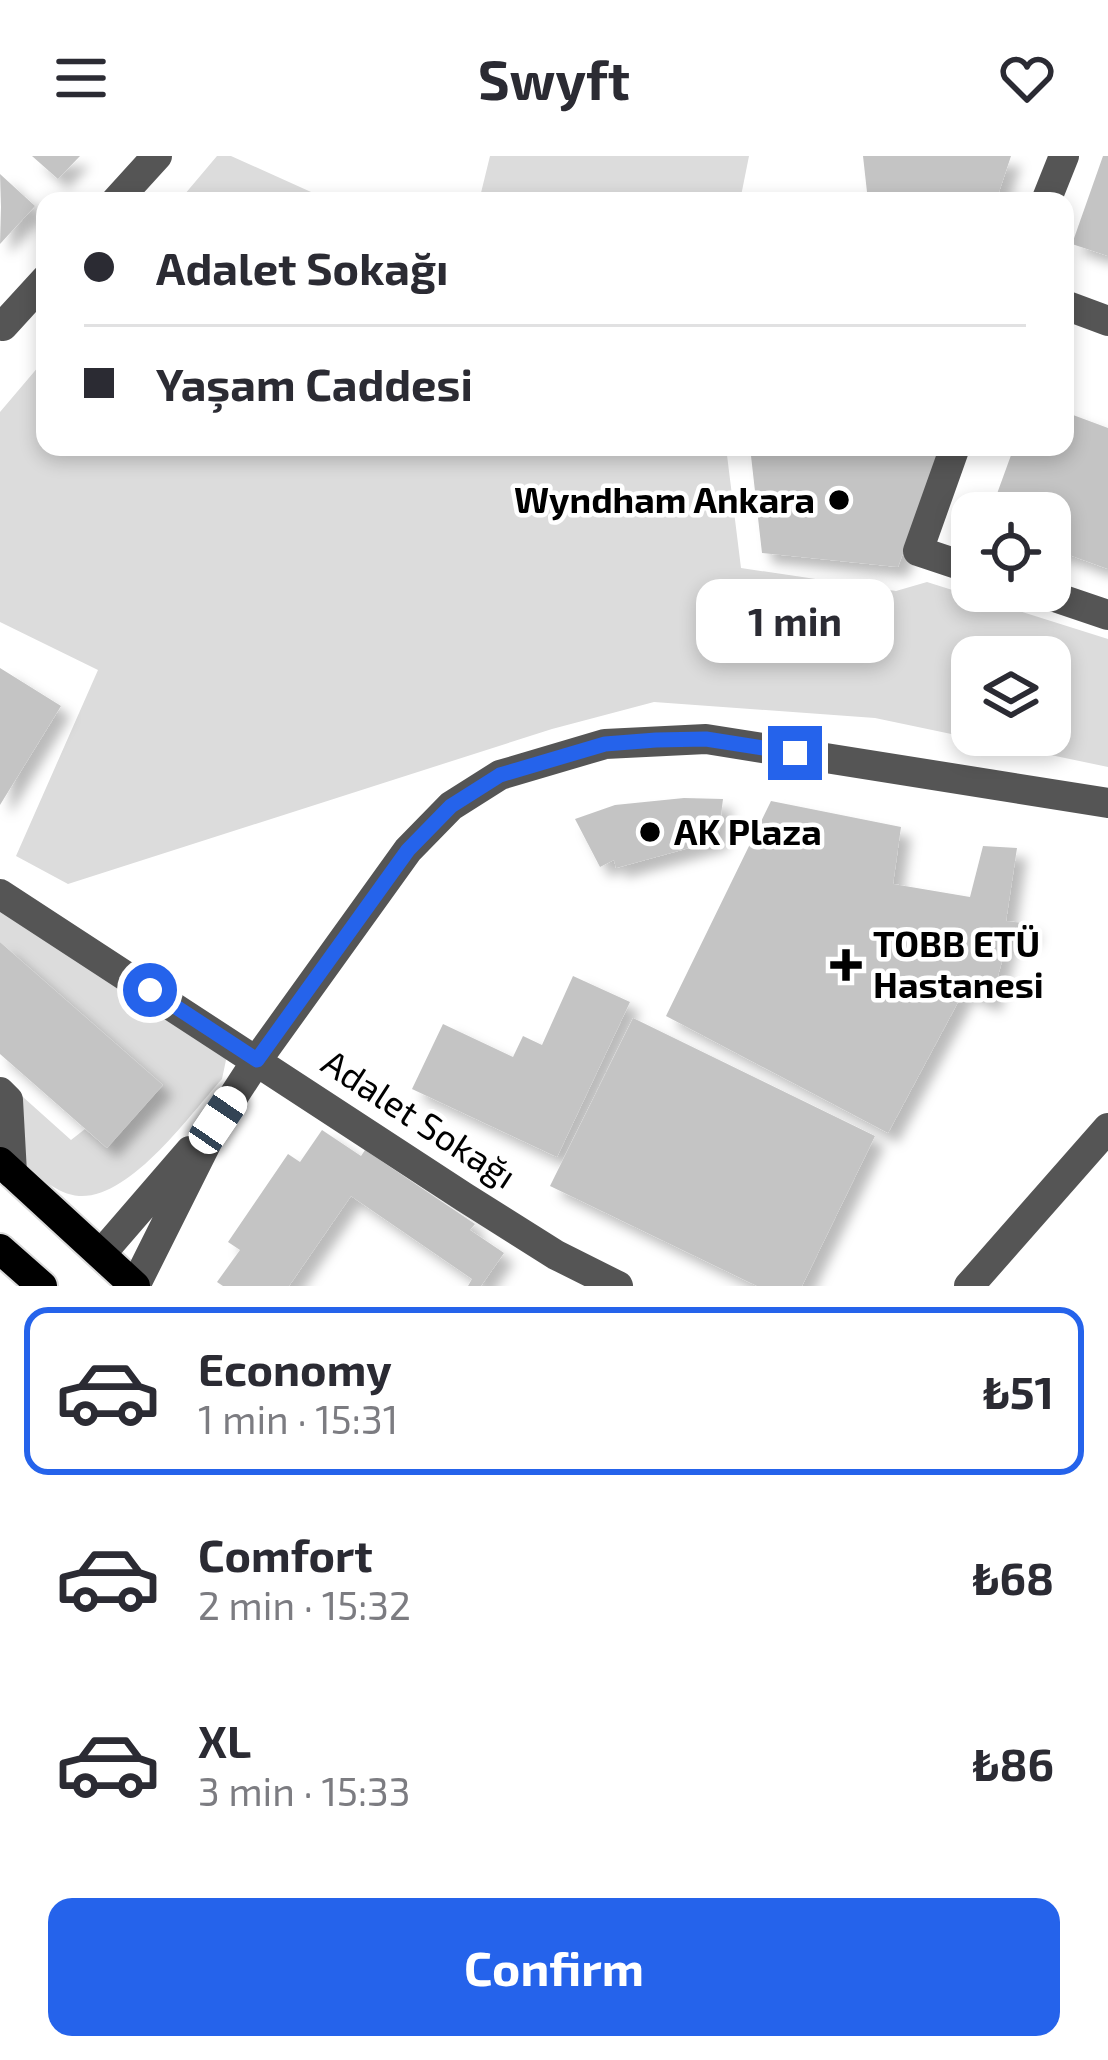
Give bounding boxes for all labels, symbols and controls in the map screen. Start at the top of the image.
icon: menu [48,45,114,111]
icon: heart [994,45,1060,111]
text: Swyft [478,46,630,111]
text: Adalet Sokağı [156,240,449,294]
text: Yaşam Caddesi [156,356,473,410]
place label: Wyndham Ankara [514,477,815,521]
marker: Wyndham Ankara [826,487,852,513]
map controls [951,492,1071,756]
button: locate [951,492,1071,612]
callout: 1 min [696,579,894,663]
text: 1 min [748,597,842,644]
button: layers [951,636,1071,756]
route end [768,726,822,780]
place label: AK Plaza [674,809,822,852]
marker: AK Plaza [637,819,663,845]
place label: TOBB ETÜ Hastanesi [873,921,1044,1005]
marker: TOBB ETÜ Hastanesi [830,949,862,981]
route start [123,963,177,1017]
street label: Adalet Sokağı [315,1039,525,1196]
car [183,1080,253,1160]
icon: car [54,1337,162,1445]
text: Economy [198,1341,392,1395]
text: ₺51 [983,1364,1054,1418]
text: 1 min · 15:31 [198,1395,398,1442]
icon: car [54,1523,162,1631]
text: Comfort [198,1527,373,1581]
text: ₺68 [973,1550,1054,1604]
text: 2 min · 15:32 [198,1581,411,1628]
icon: car [54,1709,162,1817]
text: XL [198,1713,251,1767]
text: ₺86 [973,1736,1054,1790]
text: 3 min · 15:33 [198,1767,410,1814]
button: Confirm [48,1898,1060,2036]

